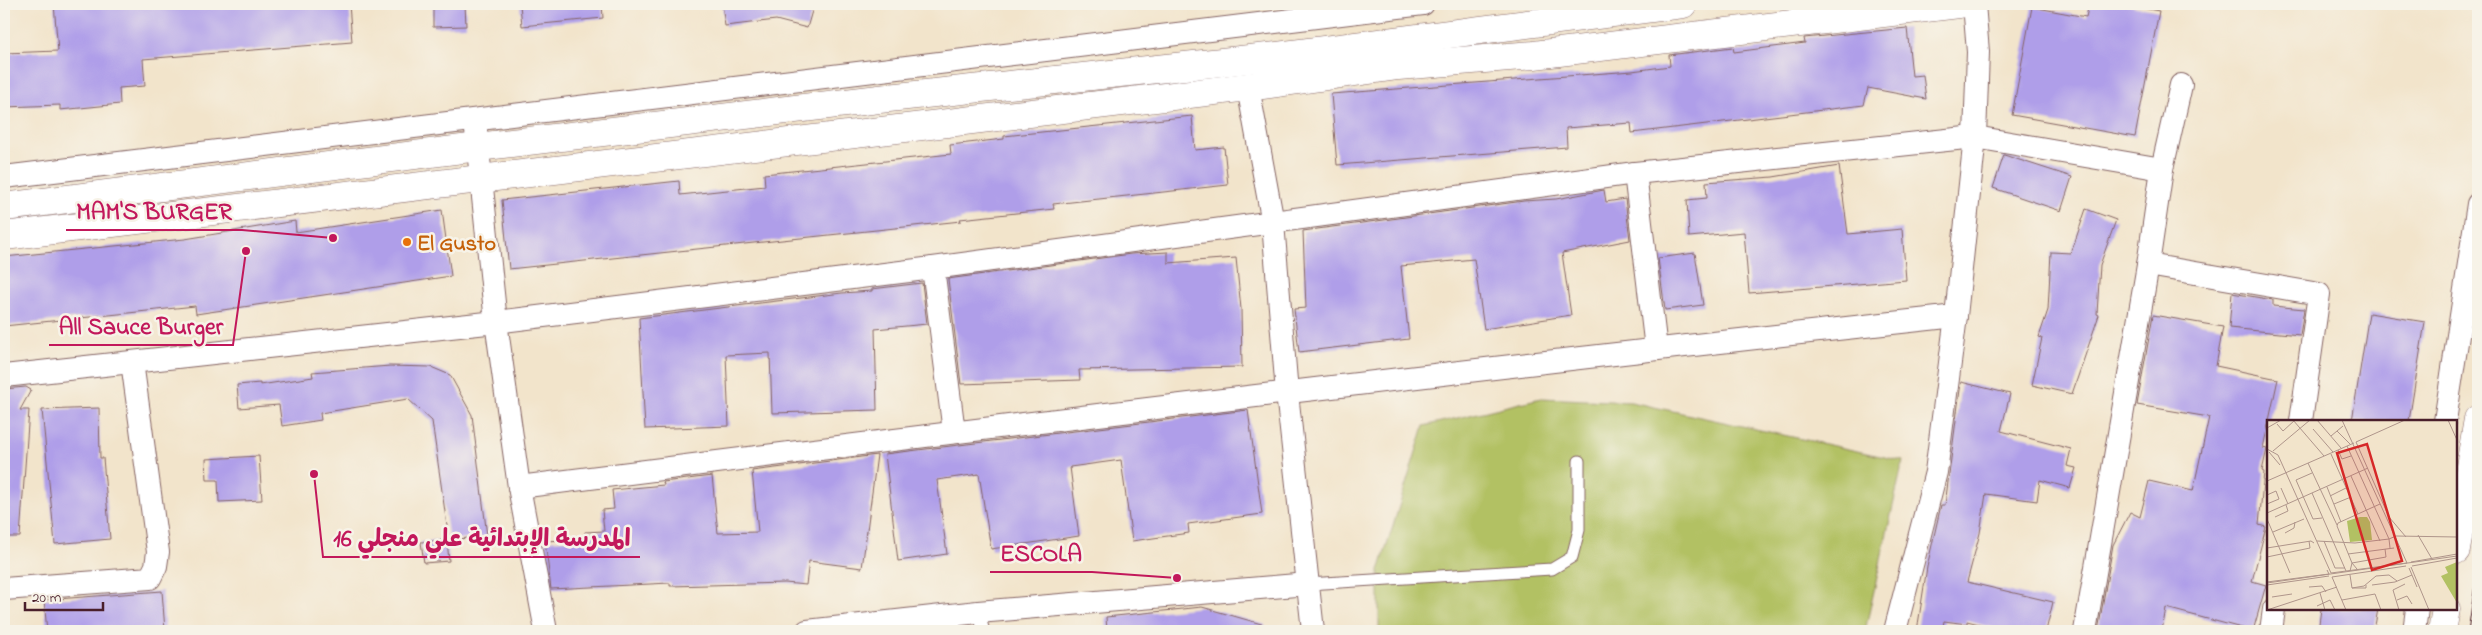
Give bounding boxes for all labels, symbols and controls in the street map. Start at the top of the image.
callout: MAM'S BURGER [66,191,242,230]
text: MAM'S BURGER [76,196,232,231]
place label: El Gusto [417,229,496,261]
marker: El Gusto [401,236,413,248]
callout: All Sauce Burger [49,306,233,345]
text: All Sauce Burger [59,311,224,347]
inset map [2267,420,2457,610]
callout: المدرسة الإبتدائية علي منجلي 16 [323,518,640,557]
text: المدرسة الإبتدائية علي منجلي 16 [333,523,631,559]
callout: ESCOLA [990,533,1092,572]
text: ESCOLA [1000,538,1082,573]
scale bar [25,580,102,612]
text: 20 m [32,587,62,609]

